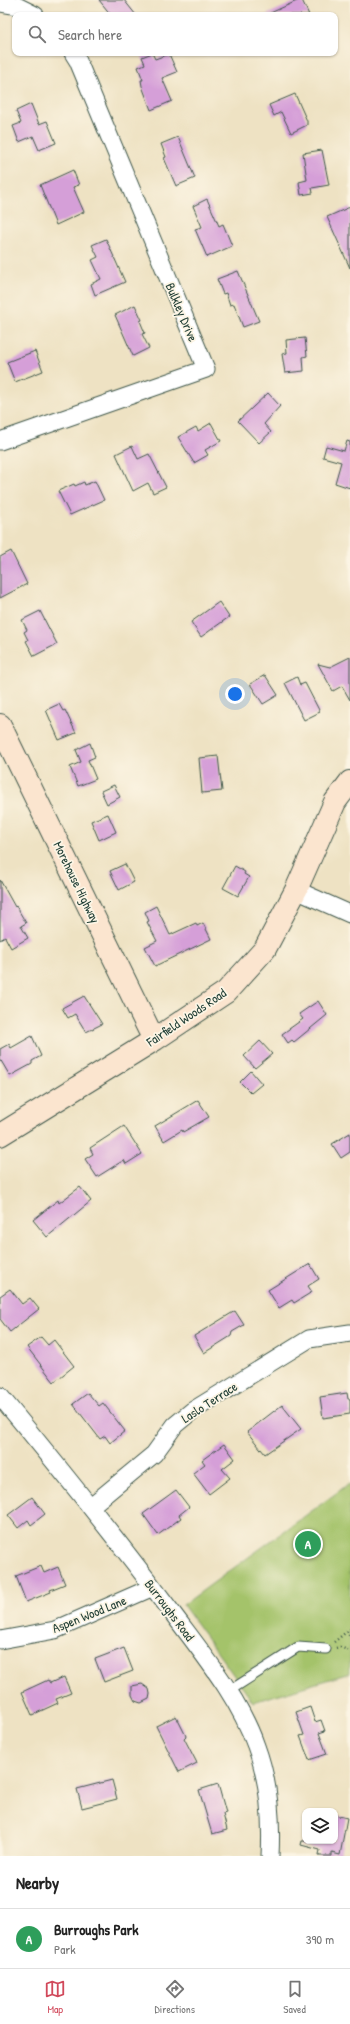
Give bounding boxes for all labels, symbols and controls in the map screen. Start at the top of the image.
search box [12,12,338,56]
icon: search [26,23,48,45]
text: Search here [58,24,122,45]
street label: Bulkley Drive [162,280,202,344]
your location [225,684,245,704]
street label: Morehouse Highway [49,838,105,926]
street label: Fairfield Woods Road [142,984,229,1051]
street label: Laslo Terrace [178,1377,240,1427]
pin: A [295,1529,321,1559]
street label: Burroughs Road [141,1576,199,1644]
street label: Aspen Wood Lane [49,1591,129,1637]
map controls [302,1808,338,1844]
button: layers [302,1808,338,1844]
text: Nearby [16,1871,59,1894]
text: Burroughs Park [54,1919,139,1940]
text: A [26,1930,32,1948]
text: 390 m [306,1930,334,1948]
text: Park [54,1940,76,1958]
tab: Map [44,1978,66,2016]
tab: Directions [155,1978,195,2016]
tab: Saved [283,1978,306,2016]

